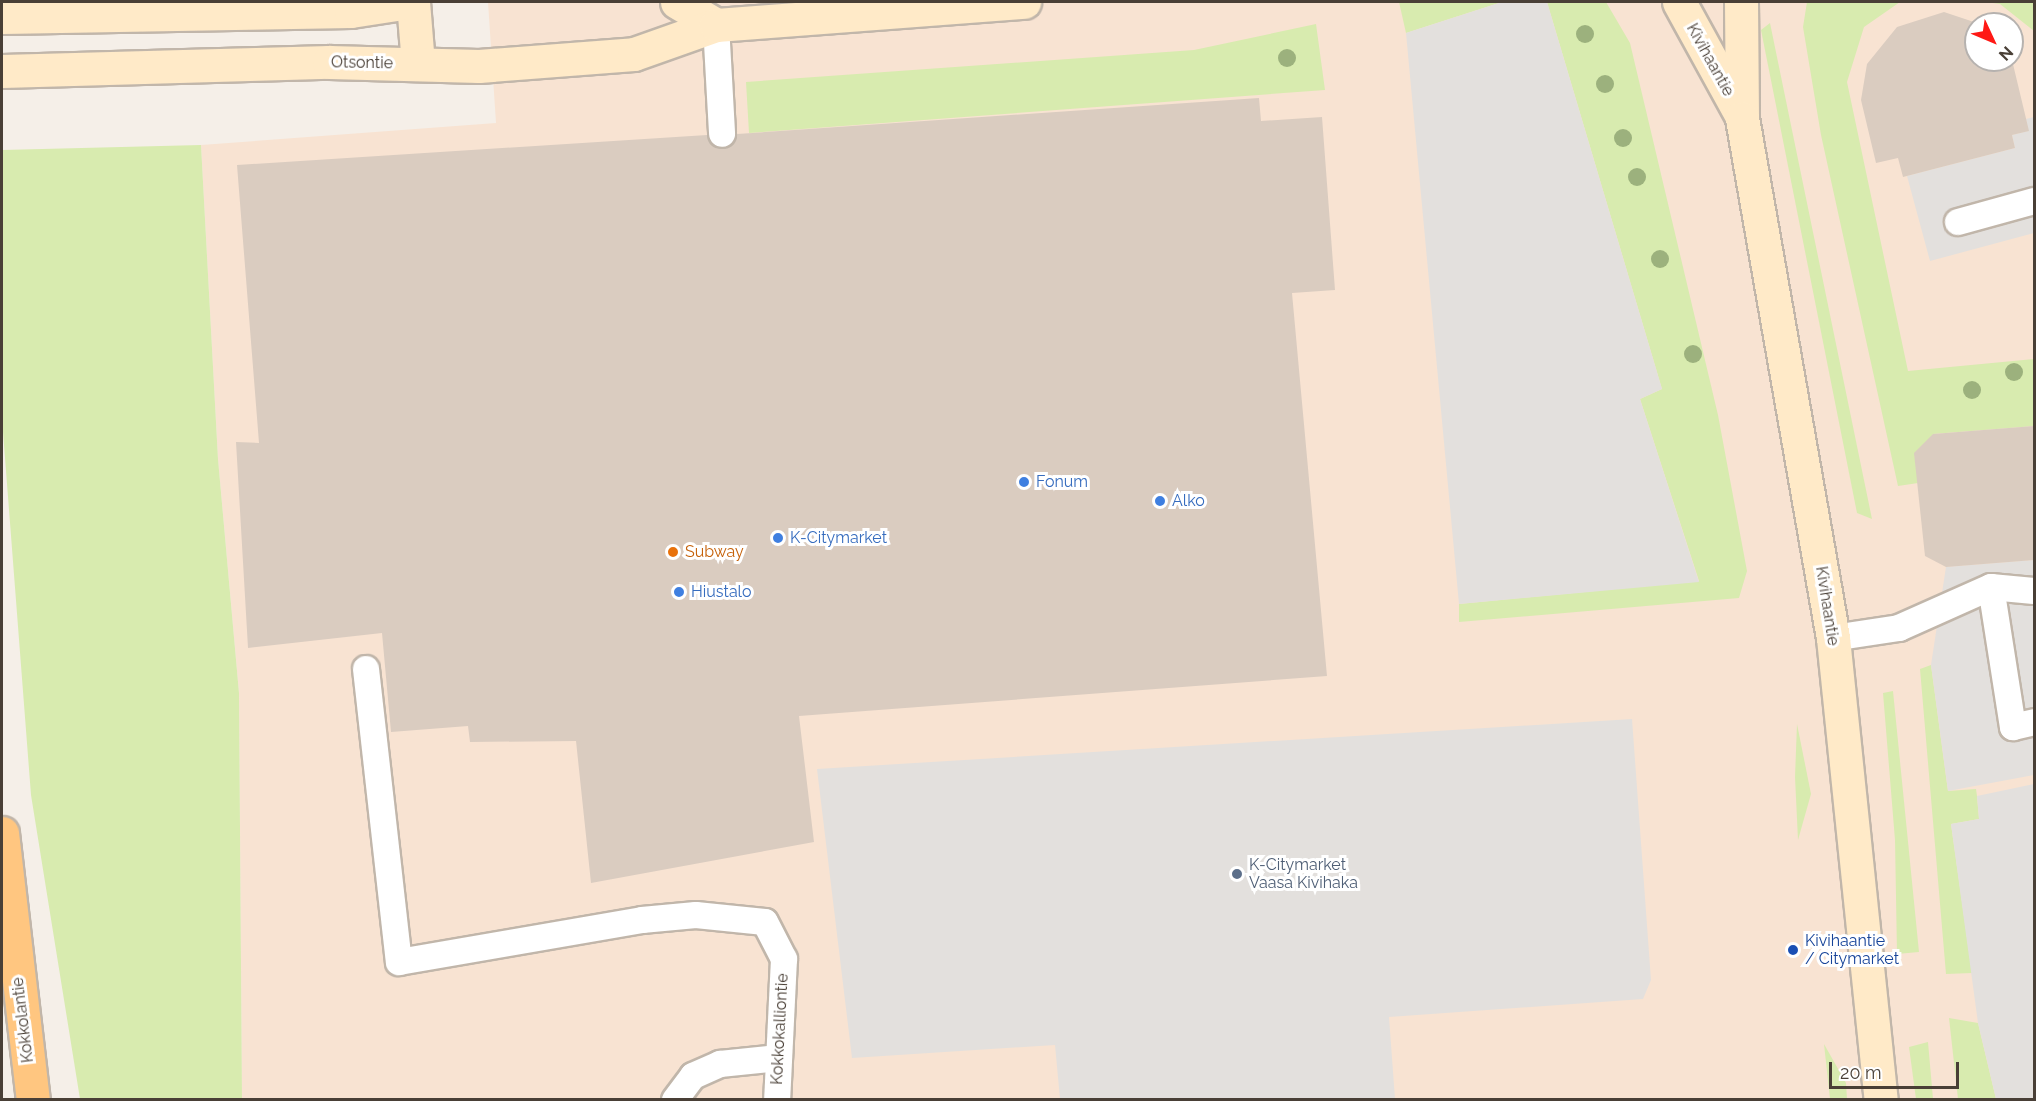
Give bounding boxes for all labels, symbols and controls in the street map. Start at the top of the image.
north arrow [1964,12,2024,72]
street label: Kivihaantie [1682,20,1738,100]
text: N [1995,42,2017,64]
street label: Otsontie [331,53,393,73]
place label: Fonum [1036,472,1088,492]
marker: Fonum [1017,475,1031,489]
place label: Alko [1172,491,1205,511]
marker: Alko [1153,494,1167,508]
place label: K-Citymarket [790,528,887,548]
marker: K-Citymarket [771,531,785,545]
place label: Subway [685,542,744,562]
marker: Subway [666,545,680,559]
street label: Kivihaantie [1811,565,1843,647]
place label: Hiustalo [691,582,751,602]
marker: Hiustalo [672,585,686,599]
place label: K-Citymarket Vaasa Kivihaka [1249,855,1358,893]
marker: K-Citymarket Vaasa Kivihaka [1230,867,1244,881]
place label: Kivihaantie / Citymarket [1805,931,1899,969]
marker: Kivihaantie / Citymarket [1786,943,1800,957]
street label: Kokkokalliontie [767,973,793,1085]
street label: Kokkolantie [8,976,38,1064]
scale bar [1832,1050,1962,1088]
text: 20 m [1840,1062,1882,1083]

